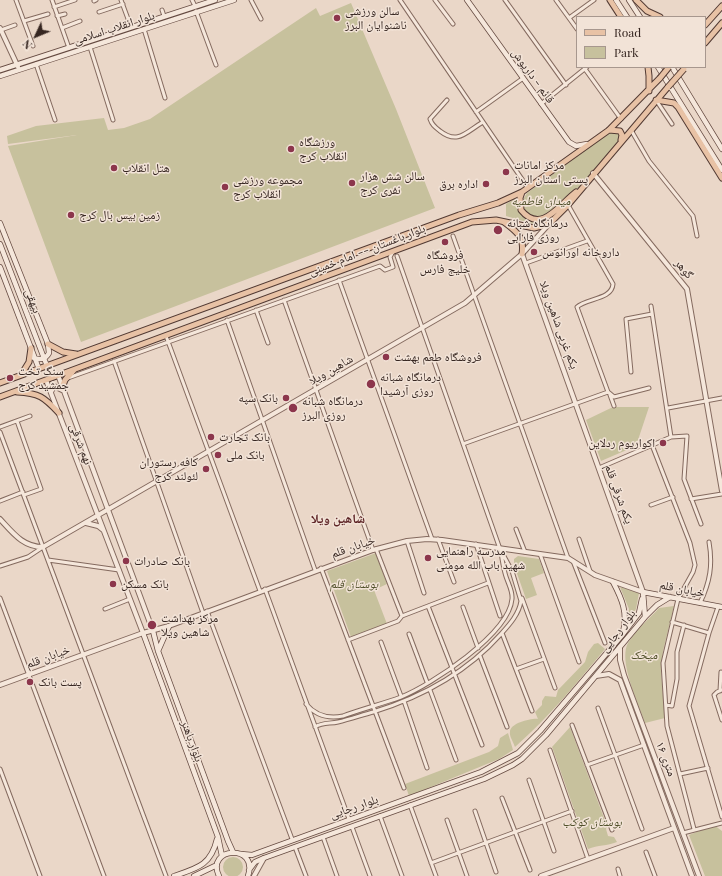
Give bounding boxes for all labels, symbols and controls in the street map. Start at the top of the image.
place label: سالن ورزشی ناشنوایان البرز [345,4,407,32]
street label: بلوار انقلاب اسلامی [72,8,156,48]
marker: سالن ورزشی ناشنوایان البرز [332,13,342,23]
north arrow [16,16,56,56]
legend [576,16,706,68]
text: Road [614,24,641,40]
text: N [19,37,35,53]
text: Park [614,44,639,60]
street label: قائم - داریوش [508,46,558,106]
place label: ورزشگاه انقلاب کرج [299,135,347,163]
marker: ورزشگاه انقلاب کرج [286,144,296,154]
place label: مرکز امانات پستی استان البرز [514,158,588,186]
place label: هتل انقلاب [122,161,170,175]
marker: هتل انقلاب [109,163,119,173]
marker: مرکز امانات پستی استان البرز [501,167,511,177]
place label: سالن شش هزار نفری کرج [360,169,425,197]
place label: مجموعه ورزشی انقلاب کرج [233,173,303,201]
place label: اداره برق [439,177,478,191]
marker: سالن شش هزار نفری کرج [347,178,357,188]
marker: اداره برق [481,179,491,189]
marker: مجموعه ورزشی انقلاب کرج [220,182,230,192]
park label: میدان فاطمیه [511,194,571,208]
place label: زمین بیس بال کرج [79,208,160,222]
marker: زمین بیس بال کرج [66,210,76,220]
place label: درمانگاه شبانه روزی فارابی [507,216,568,244]
street label: بلوار باغستان -- امام خمینی [307,221,427,279]
marker: درمانگاه شبانه روزی فارابی [492,224,504,236]
marker: فروشگاه خلیج فارس [440,237,450,247]
place label: داروخانه اورانوس [542,245,619,259]
marker: داروخانه اورانوس [529,247,539,257]
place label: فروشگاه خلیج فارس [420,248,470,276]
street label: گوهر [672,256,696,282]
street label: یکم غربی شاهین ویلا [536,279,582,371]
street label: بیهقی [22,287,44,315]
place label: فروشگاه طعم بهشت [394,350,482,364]
street label: شاهین ویلا [306,352,356,388]
marker: فروشگاه طعم بهشت [381,352,391,362]
place label: سنگ تخت جمشید کرج [18,364,69,392]
place label: درمانگاه شبانه روزی آرشیدا [380,370,441,398]
marker: سنگ تخت جمشید کرج [5,373,15,383]
marker: درمانگاه شبانه روزی آرشیدا [365,378,377,390]
place label: بانک سپه [238,391,278,405]
marker: بانک سپه [281,393,291,403]
place label: درمانگاه شبانه روزی البرز [302,394,363,422]
marker: درمانگاه شبانه روزی البرز [287,402,299,414]
street label: نهم شرقی [67,421,95,467]
place label: بانک تجارت [219,430,270,444]
marker: بانک تجارت [206,432,216,442]
place label: اکواریوم ردلاین [589,436,655,450]
marker: اکواریوم ردلاین [658,438,668,448]
place label: بانک ملی [226,448,265,462]
marker: بانک ملی [213,450,223,460]
place label: کافه رستوران لئولند کرج [140,455,198,483]
street label: یکم شرقی قلم [602,462,636,526]
marker: کافه رستوران لئولند کرج [201,464,211,474]
district label: شاهین ویلا [311,511,365,527]
street label: خیابان قلم [329,533,377,561]
place label: مدرسه راهنمایی شهید باب الله مومنی [436,544,525,572]
marker: مدرسه راهنمایی شهید باب الله مومنی [423,553,433,563]
place label: بانک صادرات [134,554,190,568]
marker: بانک صادرات [121,556,131,566]
place label: بانک مسکن [121,577,169,591]
park label: بوستان قلم [330,577,378,591]
street label: خیابان قلم [658,578,706,600]
marker: بانک مسکن [108,579,118,589]
street label: بلوار رجایی [597,607,639,655]
place label: مرکز بهداشت شاهین ویلا [161,611,218,639]
marker: مرکز بهداشت شاهین ویلا [146,619,158,631]
street label: خیابان قلم [24,642,72,672]
park label: میخک [630,648,658,662]
place label: پست بانک [38,675,82,689]
marker: پست بانک [25,677,35,687]
street label: بلوار باهنر [178,718,206,764]
street label: ۱۶ متری [653,740,679,778]
street label: بلوار رجایی [328,792,380,822]
park label: بوستان کوکب [562,815,622,829]

